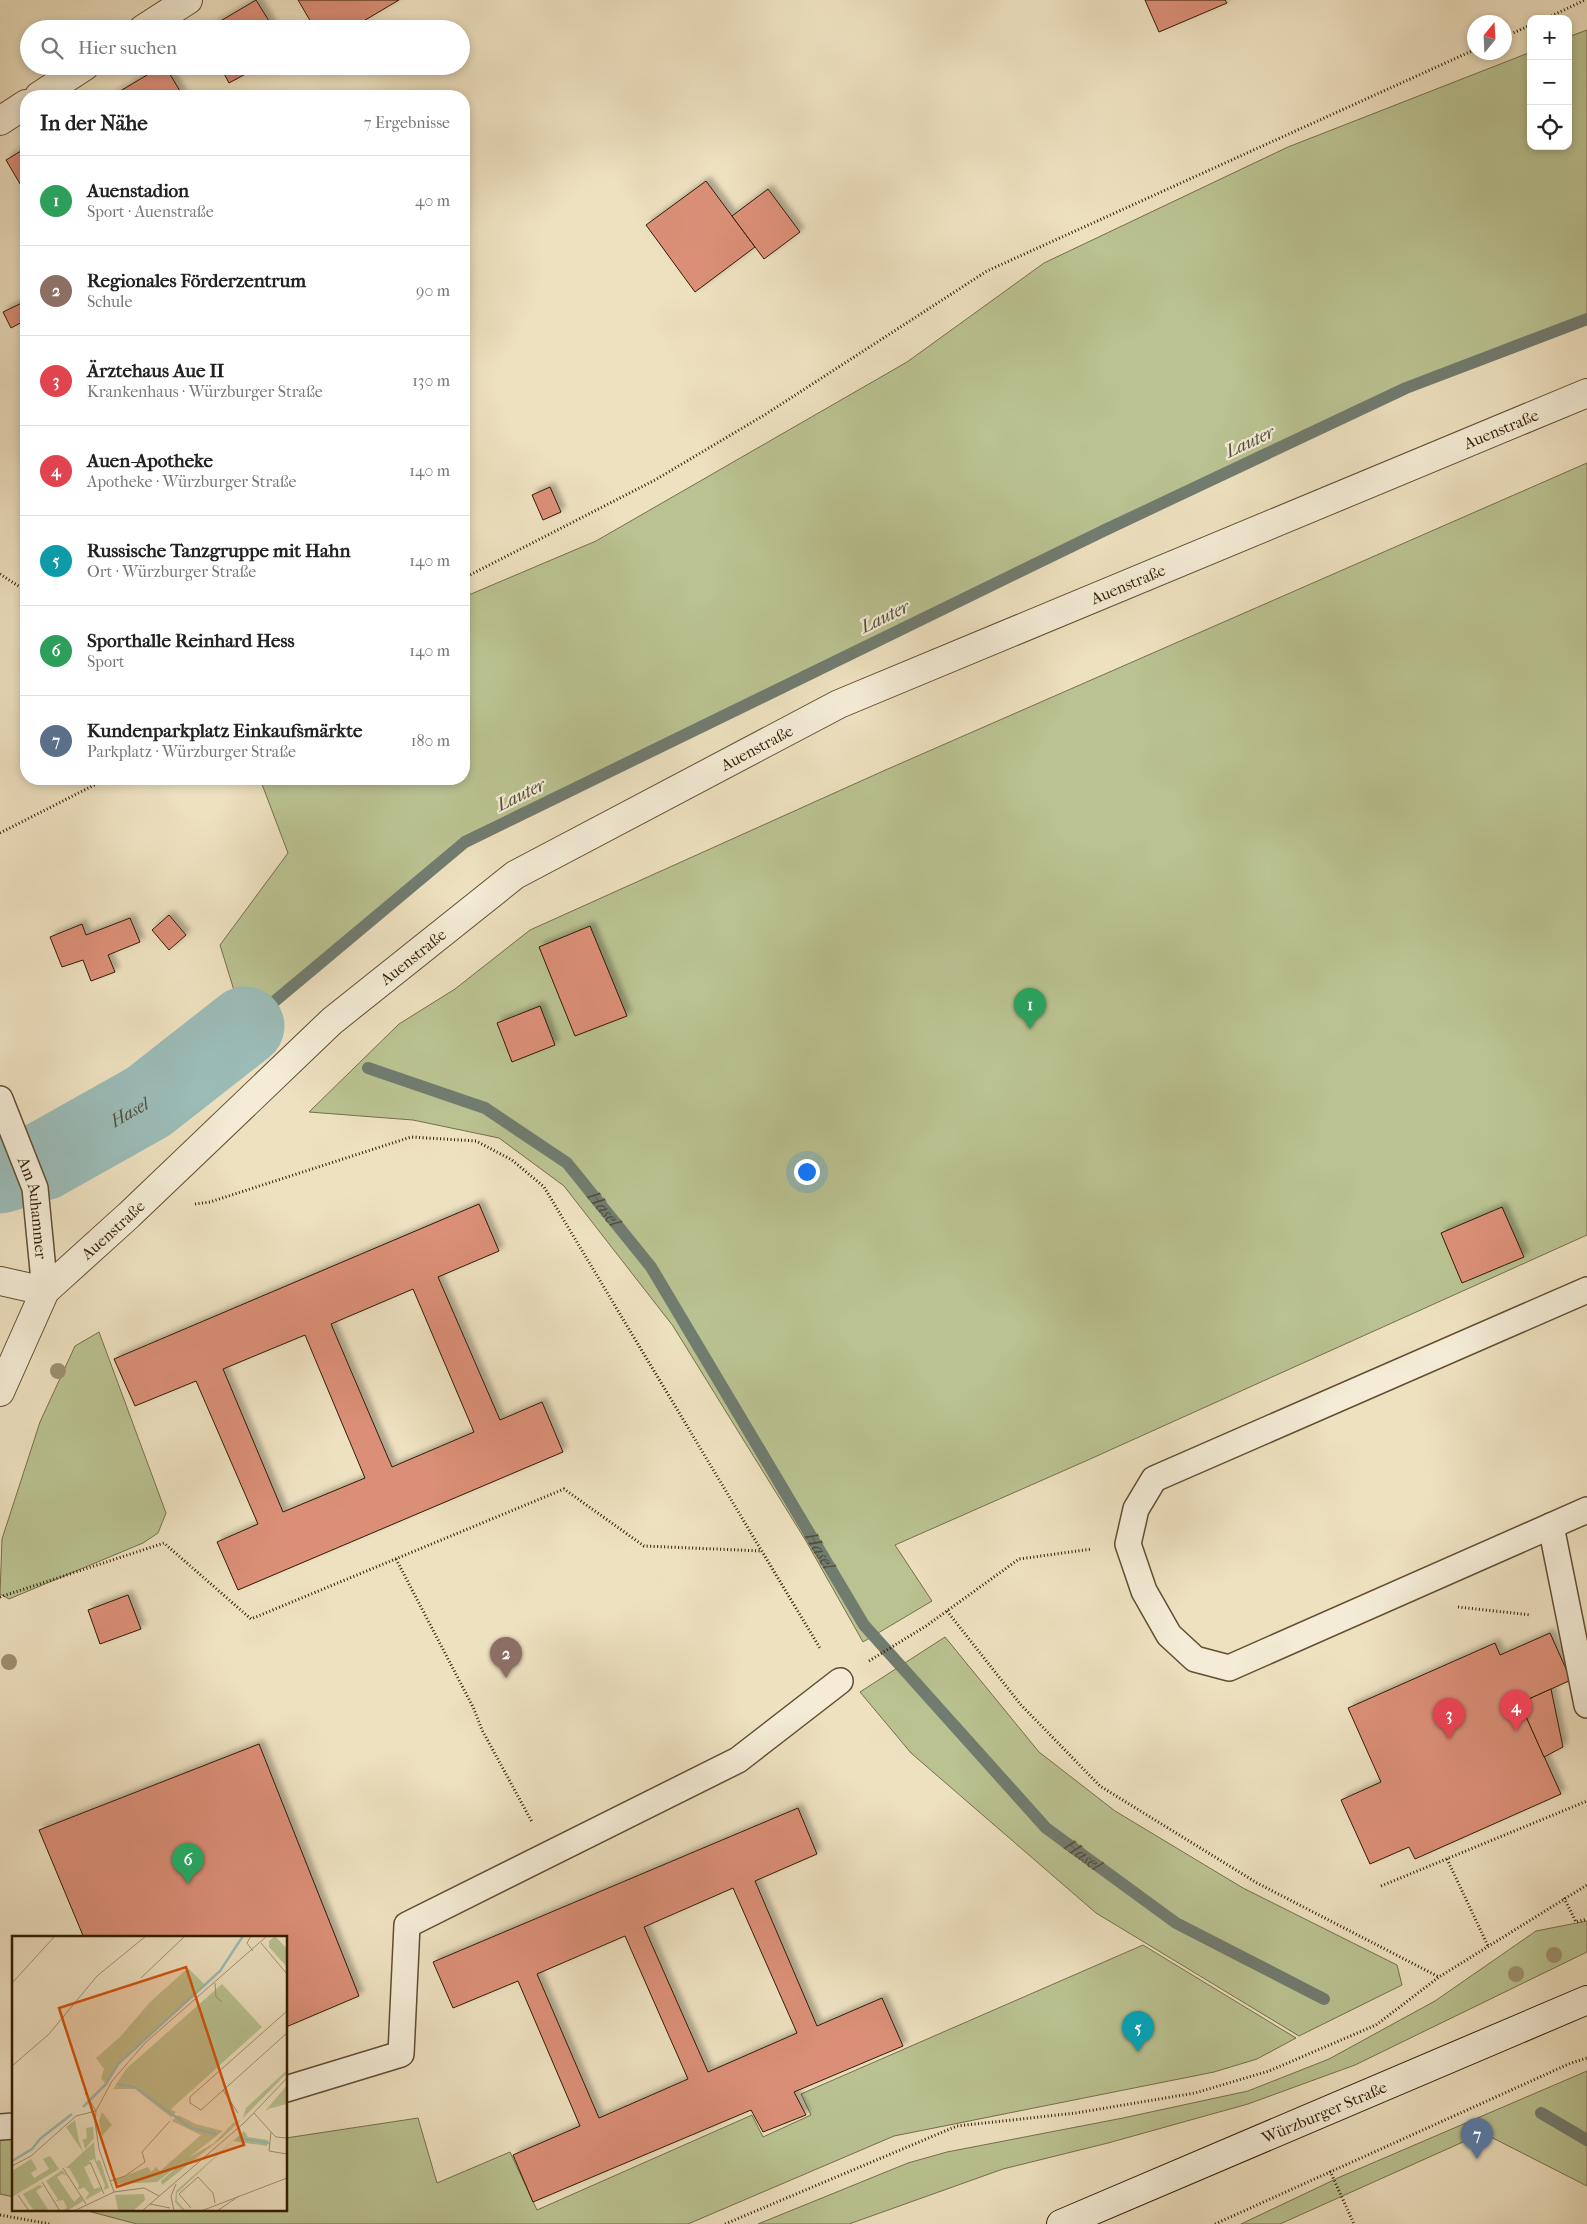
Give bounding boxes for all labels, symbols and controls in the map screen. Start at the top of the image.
north arrow [1467,15,1512,60]
map controls [1527,15,1572,150]
button: + [1527,15,1572,60]
search box [20,20,470,75]
icon: search [38,34,66,62]
text: Hier suchen [78,37,177,59]
button: − [1527,60,1572,105]
button: locate [1527,105,1572,150]
text: In der Nähe [40,111,148,135]
text: 7 Ergebnisse [364,113,450,132]
text: Auenstadion [87,180,189,202]
text: 1 [53,191,59,210]
text: 40 m [415,191,450,210]
text: Sport · Auenstraße [87,202,214,221]
text: Regionales Förderzentrum [87,270,306,292]
text: 2 [52,281,60,300]
text: 90 m [416,281,450,300]
text: Schule [87,292,132,311]
text: Ärztehaus Aue II [87,360,224,382]
text: 3 [53,371,59,390]
text: 130 m [412,371,450,390]
text: Krankenhaus · Würzburger Straße [87,382,323,401]
street label: Auenstraße [1460,405,1541,453]
water label: Lauter [1220,421,1280,463]
text: Auen-Apotheke [87,450,213,472]
text: 4 [51,461,61,480]
text: 140 m [409,461,450,480]
text: Apotheke · Würzburger Straße [87,472,296,491]
text: Russische Tanzgruppe mit Hahn [87,540,351,562]
text: 5 [53,551,59,570]
text: 140 m [409,551,450,570]
street label: Auenstraße [1087,560,1168,608]
text: Ort · Würzburger Straße [87,562,256,581]
water label: Lauter [855,595,914,639]
text: Sporthalle Reinhard Hess [87,630,294,652]
text: 6 [52,641,60,660]
text: 140 m [409,641,450,660]
text: Sport [87,652,125,671]
text: Kundenparkplatz Einkaufsmärkte [87,720,362,742]
street label: Auenstraße [716,721,796,775]
text: 7 [52,731,60,750]
text: 180 m [411,731,450,750]
text: Parkplatz · Würzburger Straße [87,742,296,761]
water label: Lauter [491,773,550,817]
street label: Auenstraße [375,924,450,989]
pin: 1 [1014,988,1046,1029]
water label: Hasel [106,1092,154,1132]
street label: Am Auhammer [14,1153,51,1260]
your location [794,1159,820,1185]
water label: Hasel [582,1185,626,1233]
street label: Auenstraße [76,1196,148,1264]
water label: Hasel [800,1527,840,1576]
pin: 2 [490,1637,522,1678]
pin: 4 [1500,1690,1532,1731]
pin: 3 [1433,1698,1465,1739]
water label: Hasel [1060,1834,1108,1877]
pin: 6 [172,1843,204,1884]
inset map [12,1936,288,2212]
pin: 5 [1122,2011,1154,2052]
street label: Würzburger Straße [1258,2077,1390,2147]
pin: 7 [1461,2118,1493,2159]

